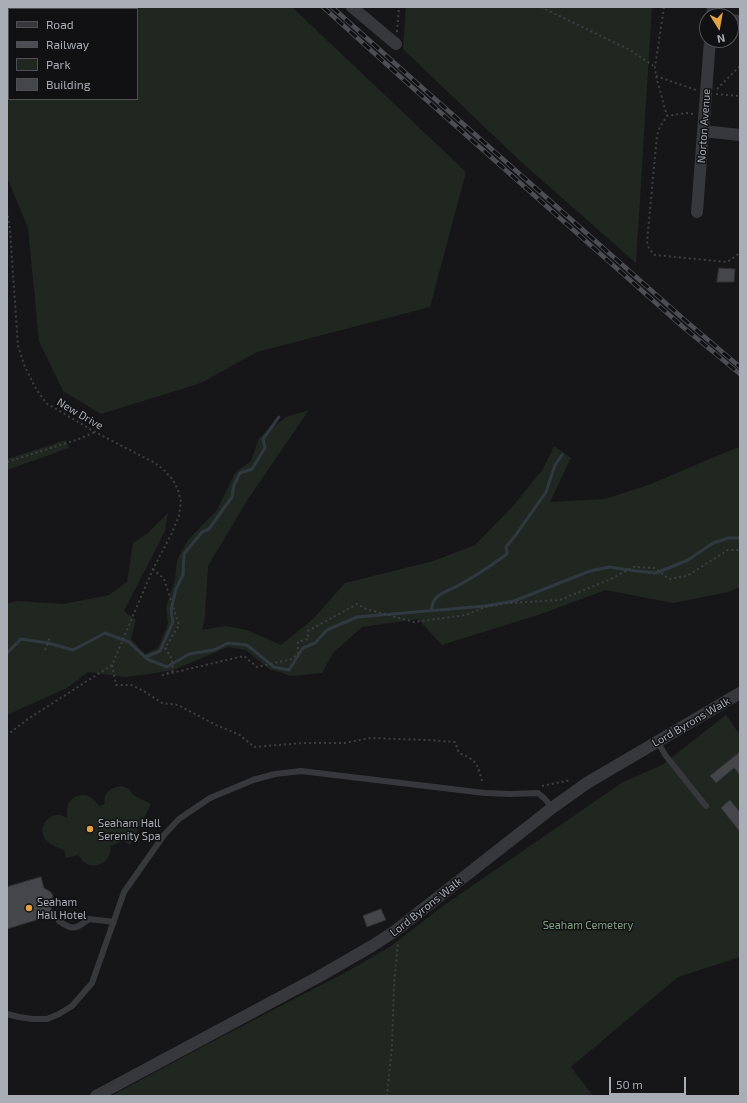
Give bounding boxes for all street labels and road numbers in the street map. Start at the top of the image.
street label: Norton Avenue [695,88,713,164]
street label: New Drive [54,395,106,433]
street label: Lord Byrons Walk [650,694,732,750]
street label: Lord Byrons Walk [387,875,465,939]

